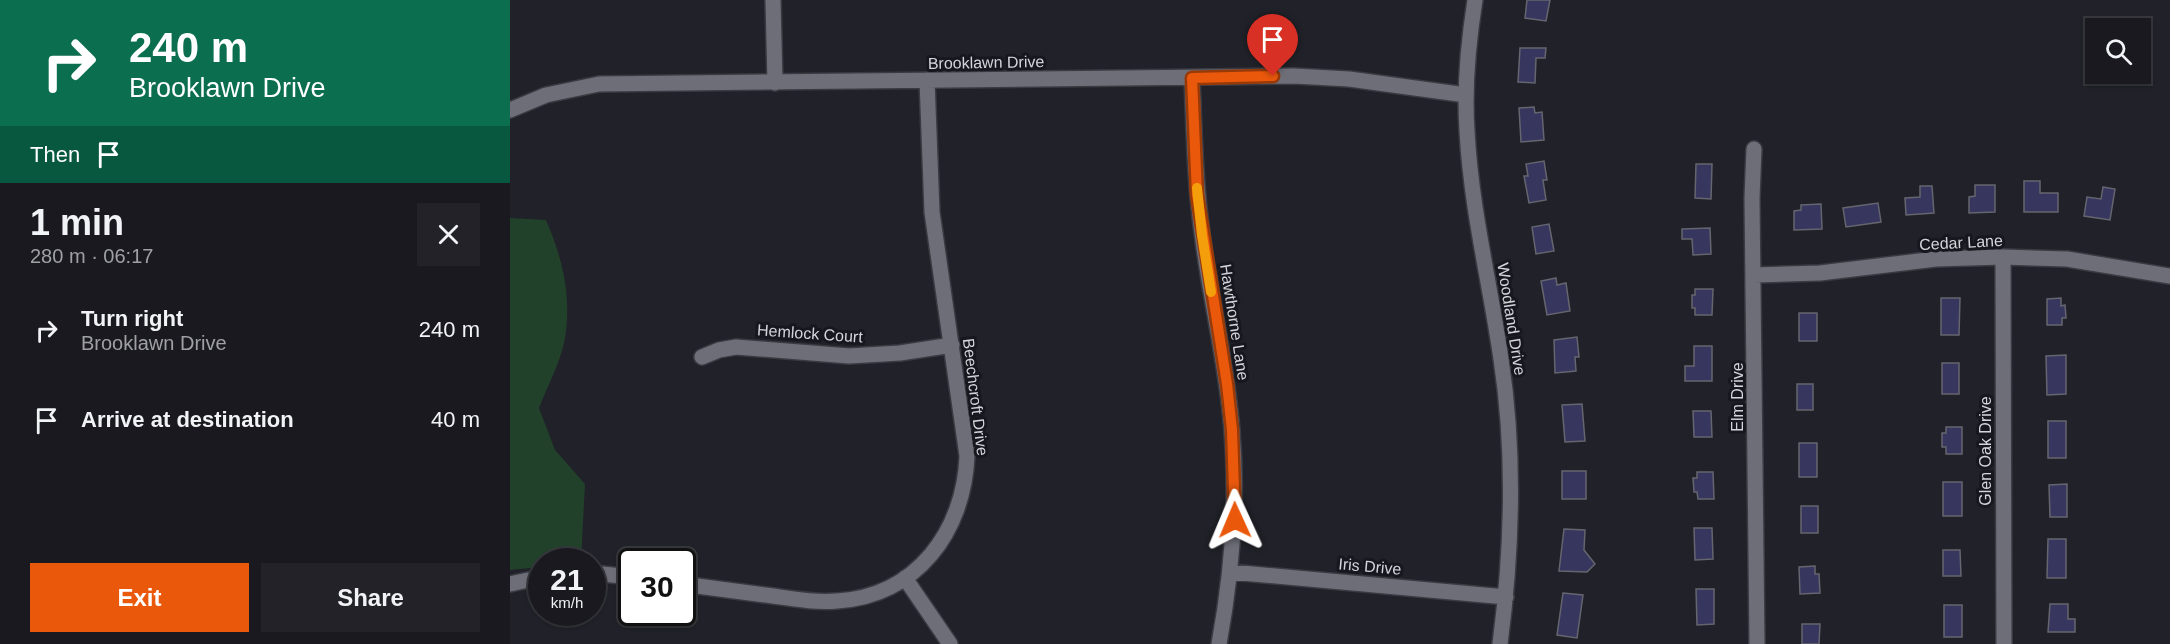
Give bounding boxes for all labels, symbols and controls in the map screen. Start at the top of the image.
pin [1247,14,1298,76]
map controls [2085,18,2151,84]
button: search [2085,18,2151,84]
icon: arrive [1256,23,1289,56]
icon: right [30,24,108,102]
text: 240 m [129,24,248,71]
street label: Brooklawn Drive [928,53,1044,72]
text: Brooklawn Drive [129,73,326,103]
icon: arrive [92,138,125,171]
text: Then [30,142,80,167]
text: 1 min [30,202,124,243]
button: close [417,203,480,266]
street label: Cedar Lane [1919,232,2003,253]
text: 280 m · 06:17 [30,245,153,267]
street label: Woodland Drive [1494,262,1529,377]
street label: Hawthorne Lane [1217,263,1252,381]
text: Turn right [81,306,183,331]
icon: right [30,314,63,347]
text: 240 m [419,317,480,342]
street label: Hemlock Court [757,321,864,346]
text: Brooklawn Drive [81,332,227,354]
street label: Beechcroft Drive [960,337,991,457]
street label: Elm Drive [1729,362,1746,432]
street label: Glen Oak Drive [1977,396,1994,506]
icon: arrive [30,404,63,437]
text: Arrive at destination [81,407,294,432]
text: 40 m [431,407,480,432]
position arrow [1203,488,1267,552]
speed limit sign: 30 [618,548,696,626]
street label: Iris Drive [1338,555,1402,578]
button: Exit [30,563,249,632]
button: Share [261,563,480,632]
text: 21 [550,563,584,596]
text: km/h [551,594,583,611]

